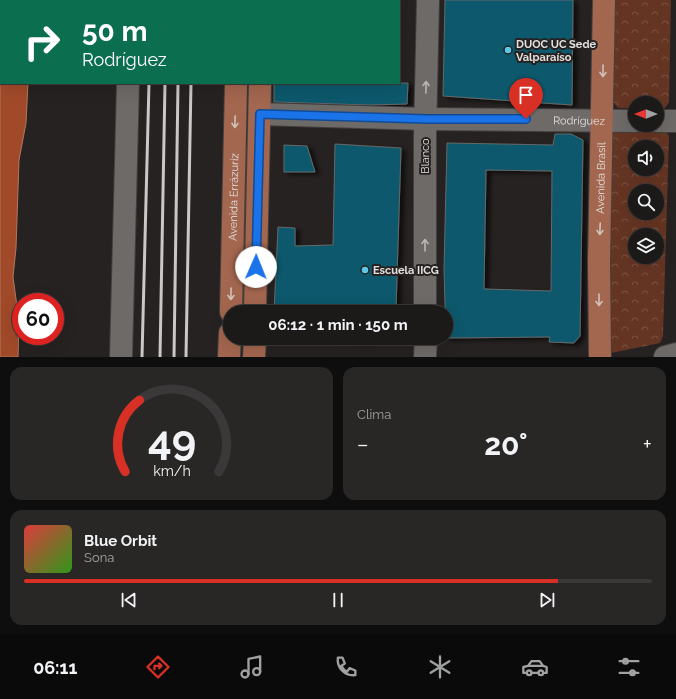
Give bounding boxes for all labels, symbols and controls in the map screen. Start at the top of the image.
text: 50 m [82,15,148,48]
icon: right [16,16,68,68]
place label: DUOC UC Sede Valparaíso [516,38,596,64]
marker: DUOC UC Sede Valparaíso [503,45,513,55]
text: Rodríguez [82,49,167,70]
one-way arrow [599,64,607,77]
pin [509,78,543,119]
one-way arrow [422,81,430,94]
icon: arrive [515,84,537,106]
north arrow [628,96,664,132]
map controls [628,96,664,264]
street label: Rodríguez [553,114,605,128]
one-way arrow [231,115,239,128]
street label: Blanco [419,138,432,174]
button: sound [628,140,664,176]
street label: Avenida Brasil [594,142,608,214]
street label: Avenida Errázuriz [227,152,241,241]
button: search [628,184,664,220]
one-way arrow [596,222,604,235]
button: layers [628,228,664,264]
one-way arrow [421,239,429,252]
position arrow [235,246,277,288]
place label: Escuela IICG [373,264,439,277]
marker: Escuela IICG [360,265,370,275]
one-way arrow [227,287,235,300]
speed limit sign: 60 [12,293,64,345]
one-way arrow [595,293,603,306]
text: 06:12 · 1 min · 150 m [268,316,408,334]
text: Clima [357,407,391,422]
text: 49 [147,415,196,464]
text: 20° [484,427,528,462]
text: − [357,431,369,457]
text: + [643,431,652,457]
text: km/h [153,462,190,478]
text: Blue Orbit [84,532,157,550]
text: Sona [84,550,114,565]
icon: previous [118,589,140,611]
icon: pause [327,589,349,611]
icon: next [536,589,558,611]
icon: directions [144,653,172,681]
icon: music [238,653,266,681]
icon: phone [332,653,360,681]
icon: climate [426,653,454,681]
icon: car [521,653,549,681]
icon: filters [615,653,643,681]
text: 06:11 [33,657,77,678]

